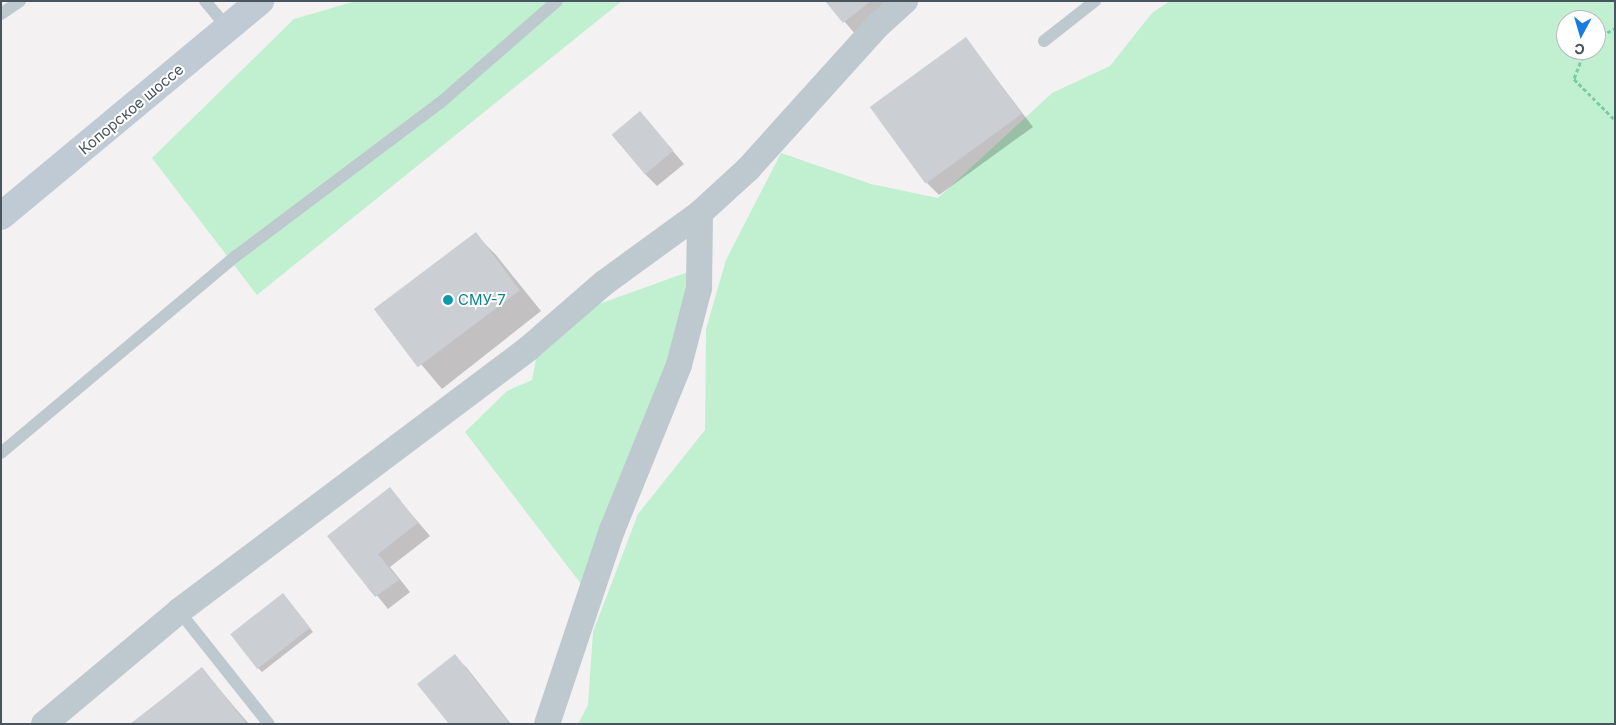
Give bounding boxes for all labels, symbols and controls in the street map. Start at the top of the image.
north arrow [1556,10,1606,60]
text: С [1573,40,1586,58]
street label: Копорское шоссе [75,60,187,158]
place label: СМУ-7 [458,291,506,309]
marker: СМУ-7 [442,294,454,306]

